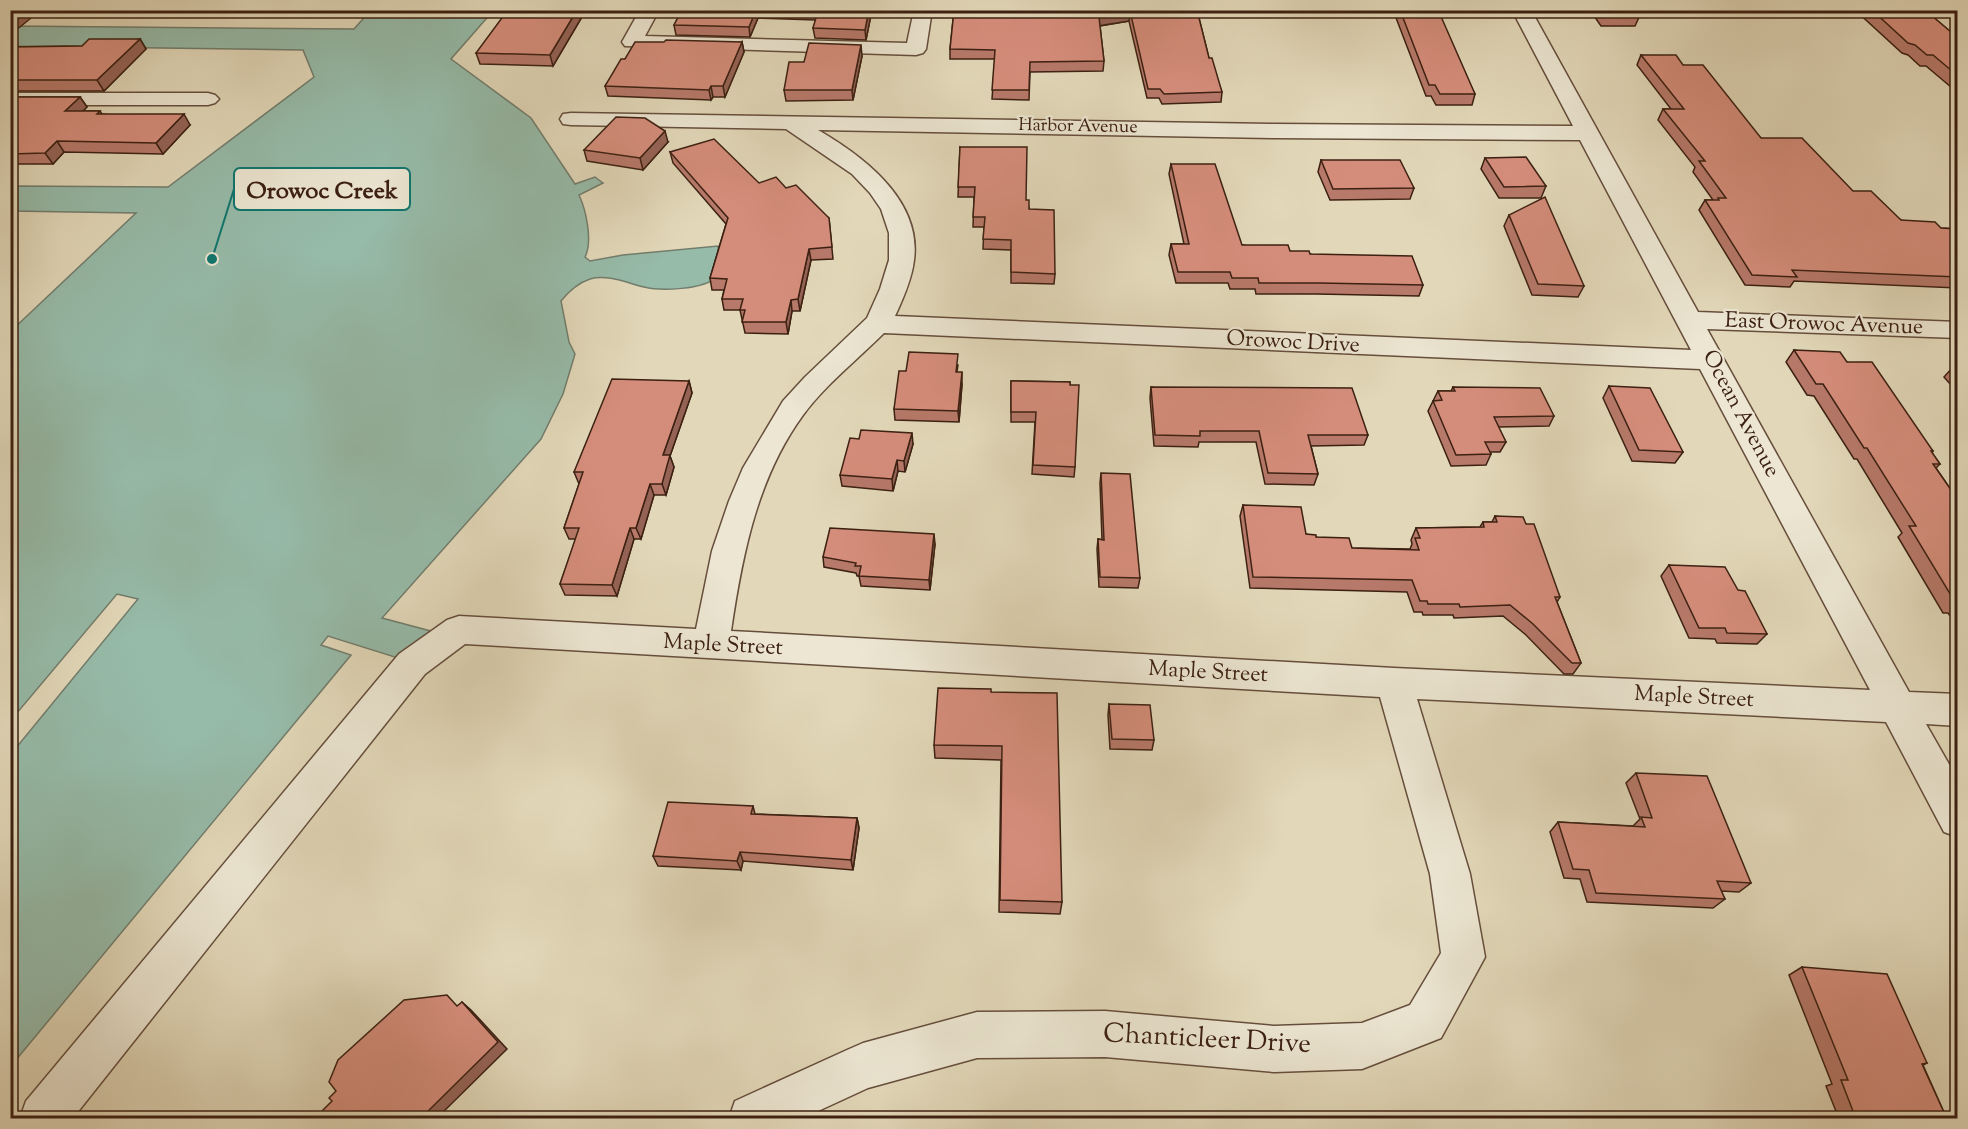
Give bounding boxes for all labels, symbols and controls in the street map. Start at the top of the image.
street label: Harbor Avenue [1018,113,1138,141]
callout: Orowoc Creek [234,168,410,210]
text: Orowoc Creek [246,175,399,209]
street label: East Orowoc Avenue [1724,306,1924,344]
street label: Orowoc Drive [1225,324,1361,362]
street label: Ocean Avenue [1693,345,1787,483]
street label: Maple Street [662,627,784,665]
street label: Maple Street [1147,654,1269,692]
street label: Maple Street [1633,679,1755,717]
street label: Chanticleer Drive [1102,1015,1312,1065]

